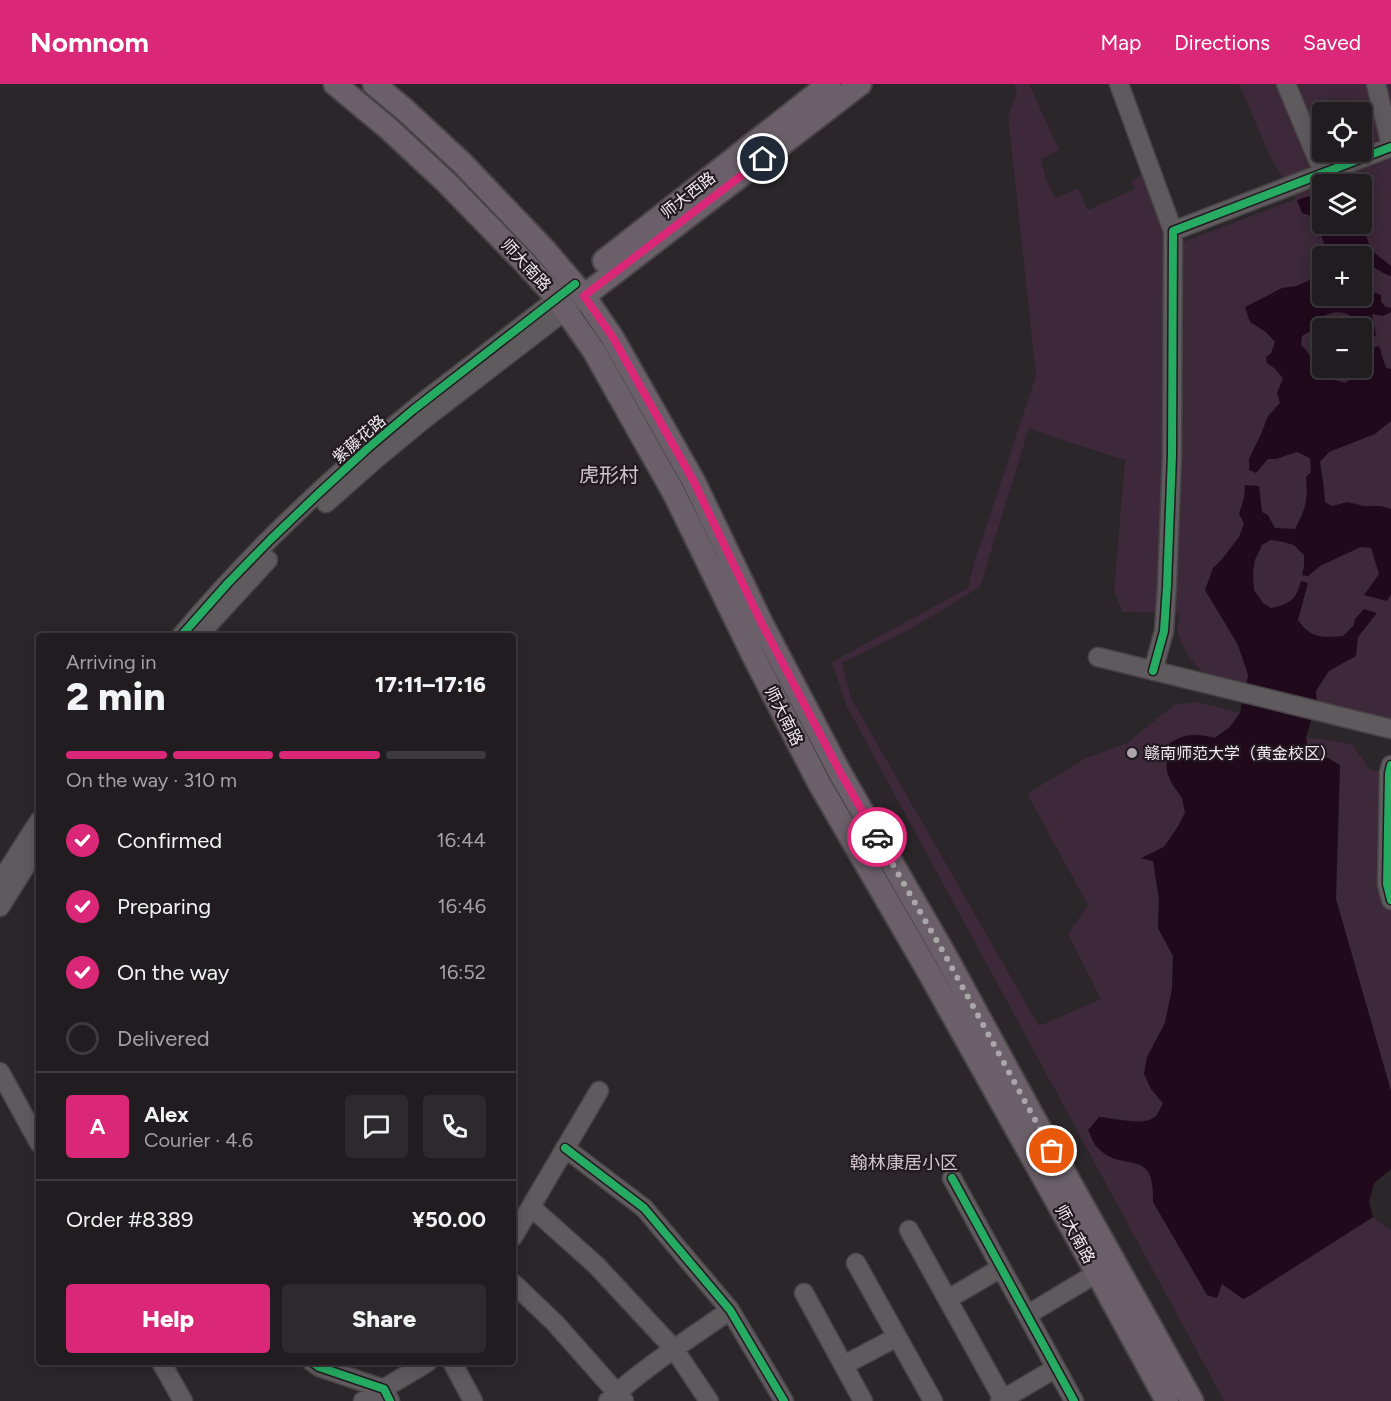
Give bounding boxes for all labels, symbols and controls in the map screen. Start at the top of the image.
text: Nomnom [30,25,149,59]
text: Map [1100,30,1141,55]
text: Directions [1174,30,1270,55]
text: Saved [1303,30,1361,55]
map controls [1312,102,1372,378]
button: locate [1312,102,1372,162]
pin [737,133,788,184]
icon: home [746,142,779,175]
street label: 师大西路 [657,168,719,222]
button: layers [1312,174,1372,234]
street label: 师大南路 [497,235,555,295]
button: + [1312,246,1372,306]
button: − [1312,318,1372,378]
street label: 紫藤花路 [329,411,389,467]
district label: 虎形村 [579,463,639,487]
text: Arriving in [66,650,156,674]
text: 17:11–17:16 [375,671,486,698]
text: 2 min [66,673,166,720]
street label: 师大南路 [761,683,807,749]
place label: 赣南师范大学（黄金校区） [1144,744,1336,763]
marker: 赣南师范大学（黄金校区） [1125,746,1139,760]
text: On the way · 310 m [66,768,237,792]
courier [847,807,907,867]
icon: car [861,821,894,854]
icon: check [66,824,99,857]
text: Confirmed [117,827,222,854]
text: 16:44 [437,828,486,852]
icon: check [66,890,99,923]
text: Preparing [117,893,211,920]
text: 16:46 [438,894,486,918]
icon: check [66,956,99,989]
text: On the way [117,959,229,986]
text: 16:52 [439,960,486,984]
text: Delivered [117,1025,210,1052]
button: chat [345,1095,408,1158]
button: phone [423,1095,486,1158]
text: Alex [144,1101,189,1128]
text: A [90,1113,105,1140]
pin [1026,1125,1077,1176]
text: Courier · 4.6 [144,1128,253,1152]
icon: bag [1035,1134,1068,1167]
district label: 翰林康居小区 [850,1152,958,1174]
street label: 师大南路 [1051,1201,1099,1267]
text: Order #8389 [66,1206,194,1233]
text: ¥50.00 [412,1206,486,1233]
button: Help [66,1284,270,1353]
button: Share [282,1284,486,1353]

